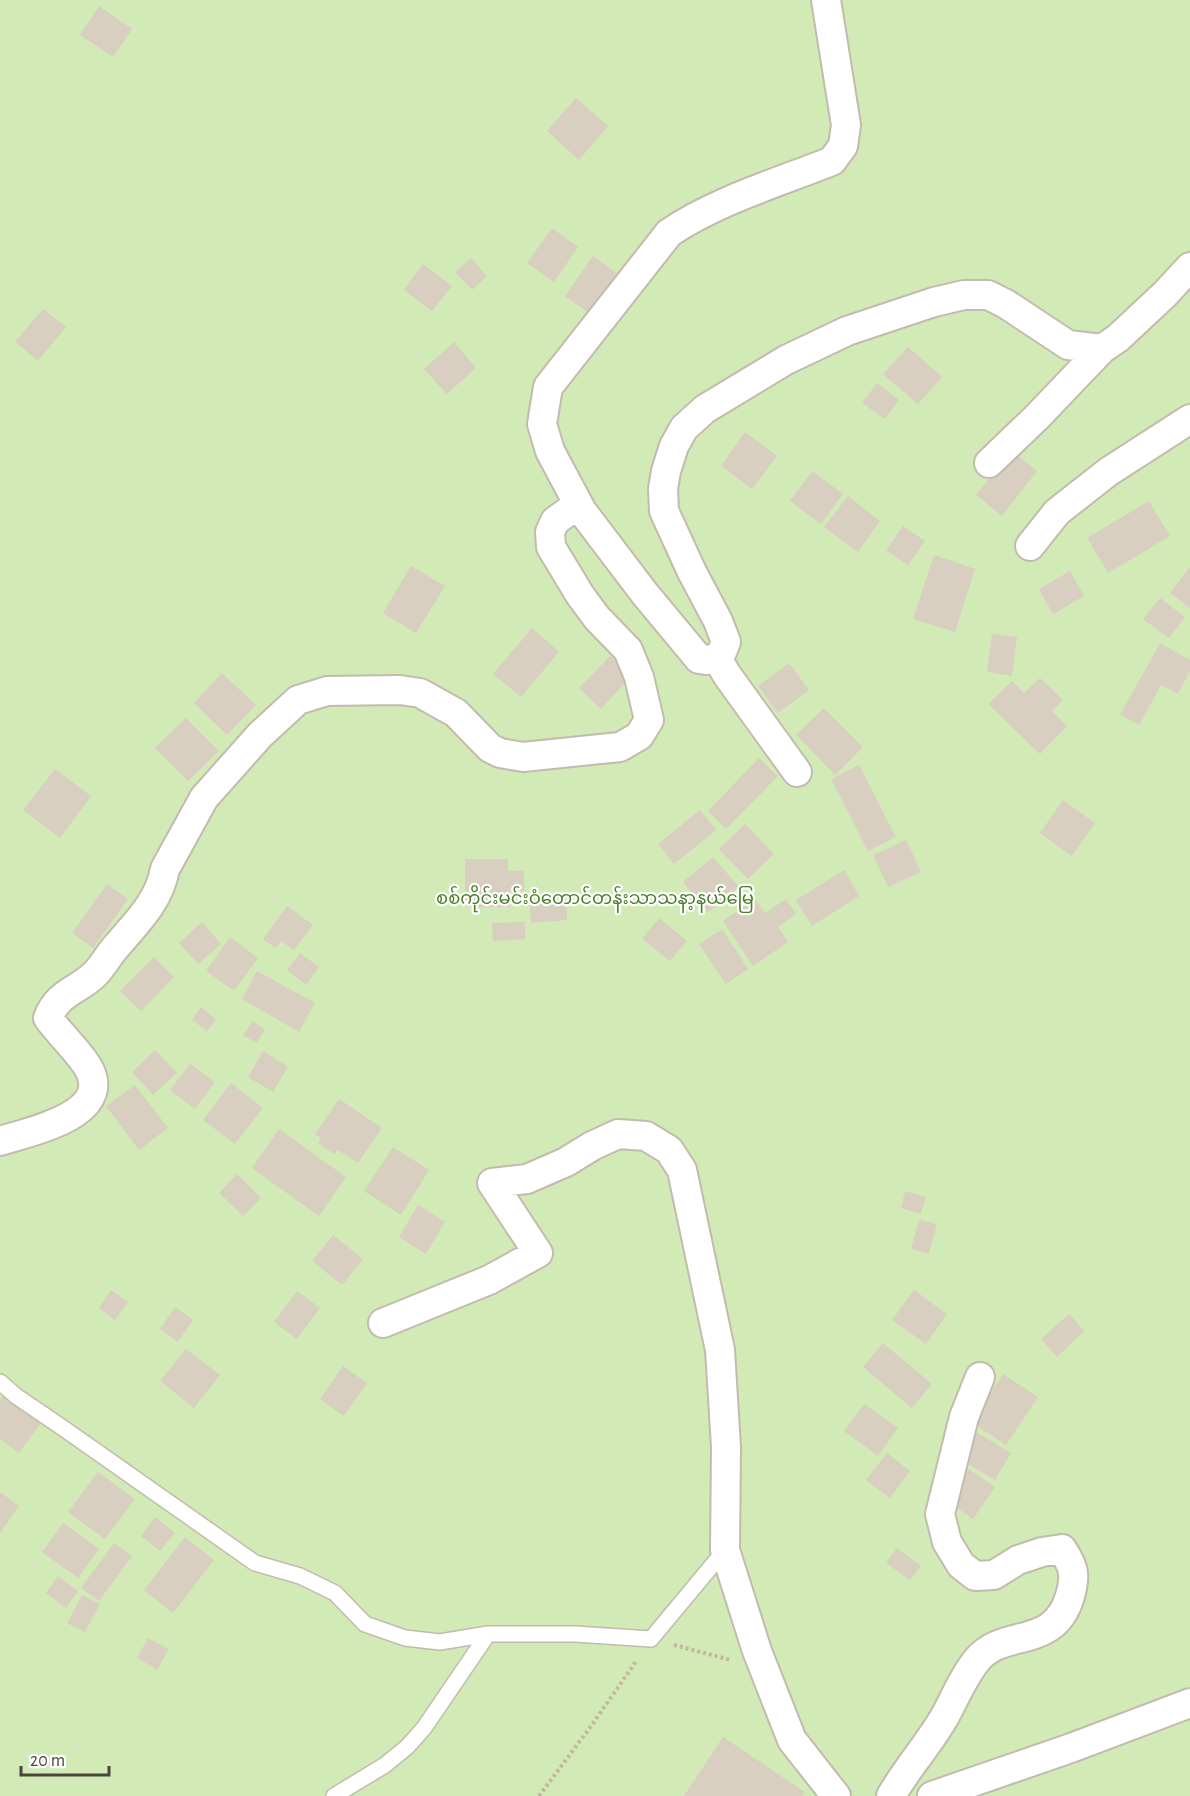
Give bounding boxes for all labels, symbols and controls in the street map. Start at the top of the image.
park label: စစ်ကိုင်းမင်းဝံတောင်တန်းသာသနာ့နယ်မြေ [436,884,754,913]
scale bar [21,1739,110,1777]
text: 20 m [30,1752,65,1770]

